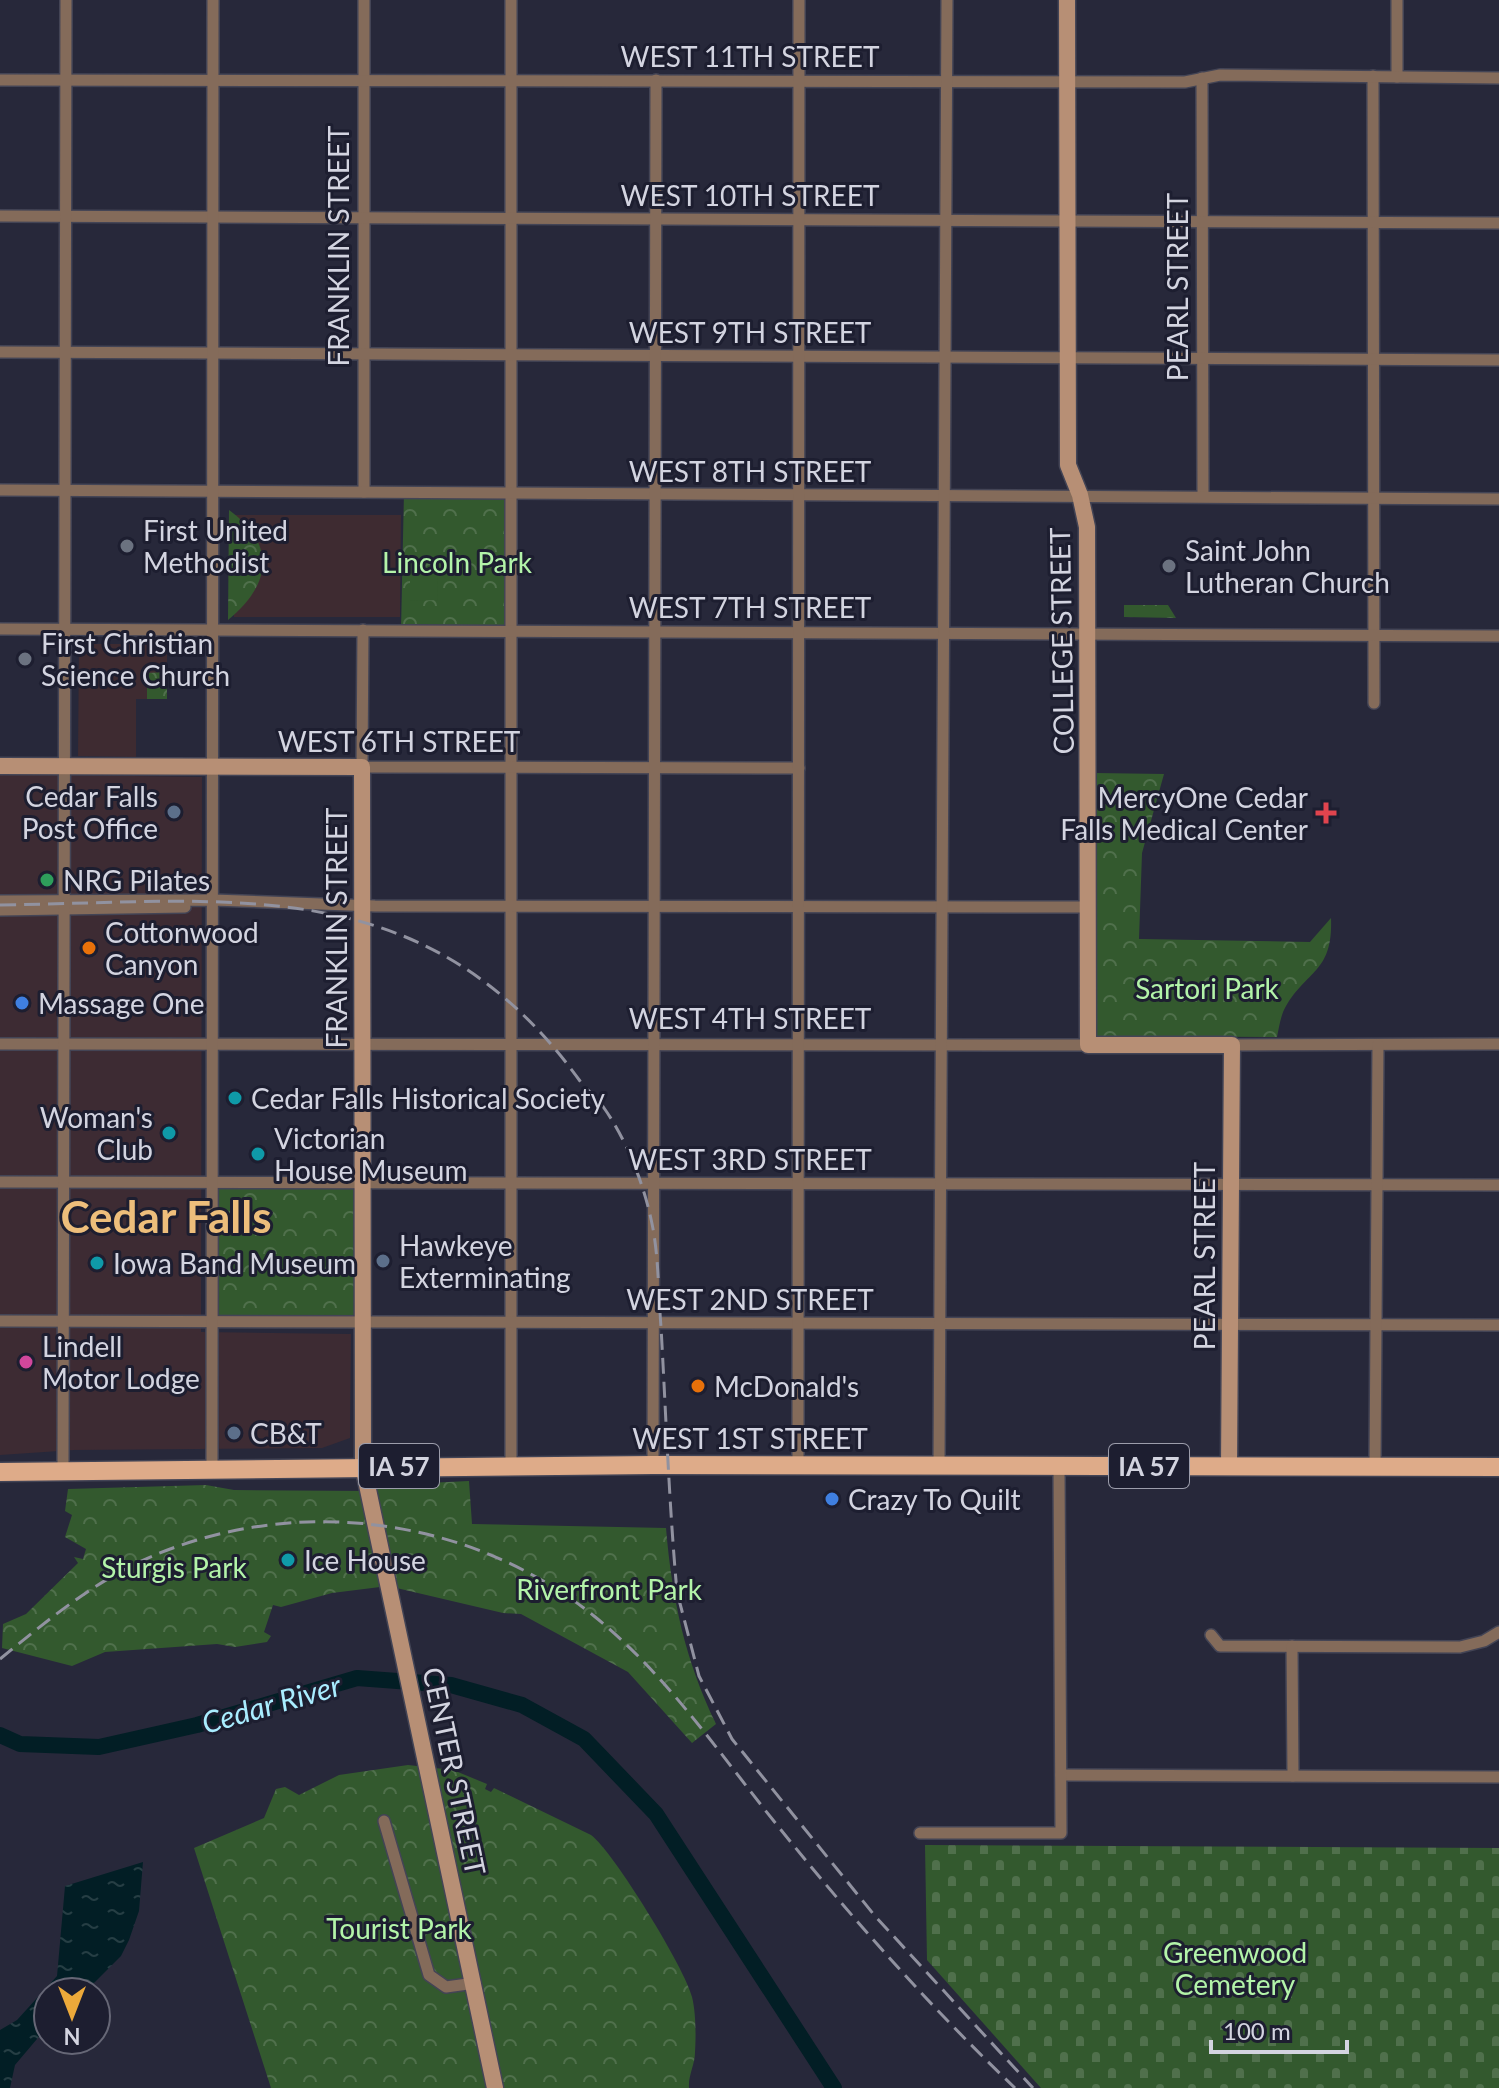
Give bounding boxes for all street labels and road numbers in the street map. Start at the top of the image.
street label: WEST 11TH STREET [621,39,880,73]
street label: FRANKLIN STREET [321,125,355,367]
street label: WEST 10TH STREET [621,178,880,212]
street label: PEARL STREET [1160,192,1194,381]
street label: WEST 9TH STREET [629,315,872,349]
street label: WEST 8TH STREET [629,454,872,488]
street label: COLLEGE STREET [1042,527,1080,755]
street label: WEST 7TH STREET [629,590,872,624]
street label: WEST 6TH STREET [278,724,521,758]
street label: FRANKLIN STREET [319,807,353,1049]
street label: WEST 4TH STREET [629,1001,872,1035]
street label: WEST 3RD STREET [628,1142,872,1176]
street label: PEARL STREET [1187,1161,1221,1350]
street label: WEST 2ND STREET [626,1282,874,1316]
street label: WEST 1ST STREET [632,1421,868,1455]
road number: IA 57 [359,1444,439,1488]
road number: IA 57 [1109,1444,1189,1488]
street label: CENTER STREET [416,1664,494,1879]

